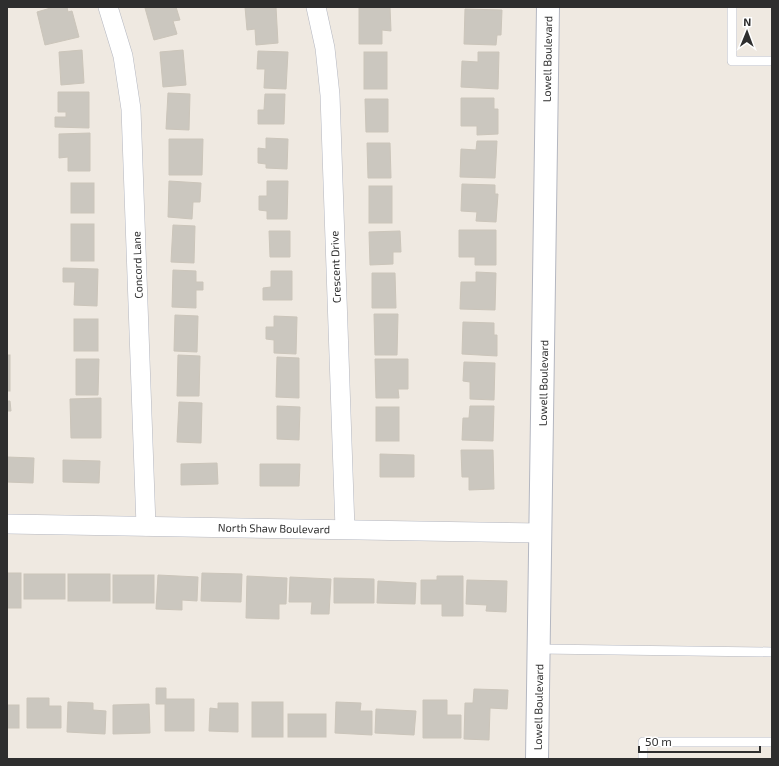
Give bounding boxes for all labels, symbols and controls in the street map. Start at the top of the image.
north arrow [727,12,767,52]
text: N [743,15,751,28]
street label: Lowell Boulevard [540,16,554,102]
street label: Concord Lane [129,231,145,299]
street label: Crescent Drive [327,231,343,303]
street label: Lowell Boulevard [536,340,550,426]
street label: North Shaw Boulevard [218,521,330,535]
street label: Lowell Boulevard [531,664,545,750]
scale bar [639,728,760,754]
text: 50 m [645,734,672,748]

